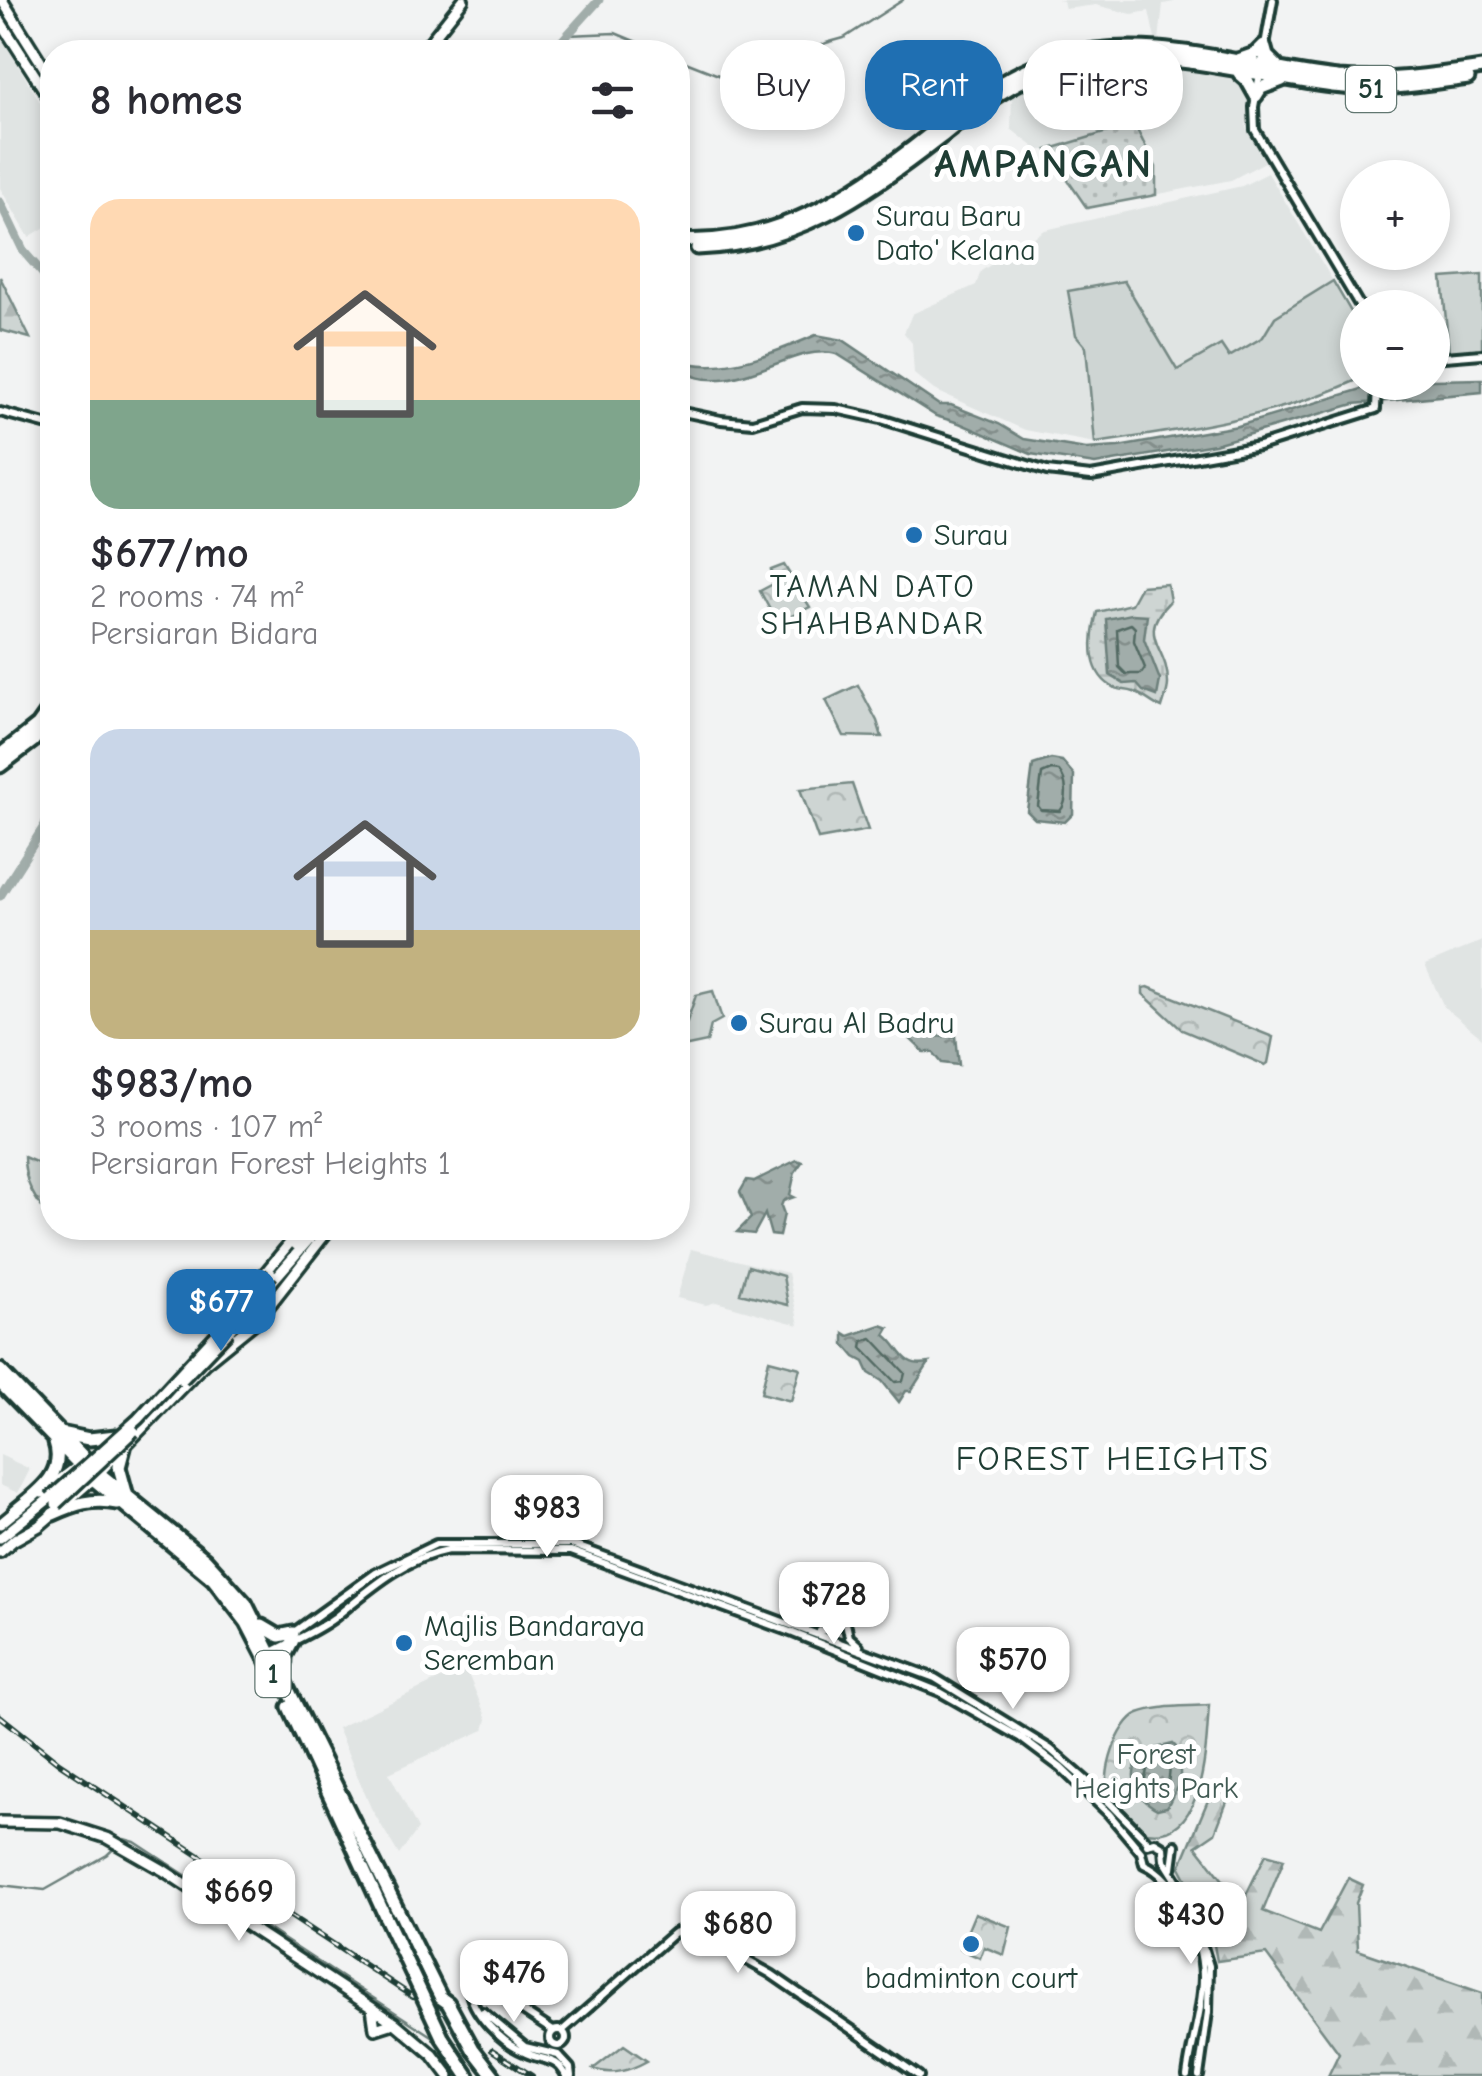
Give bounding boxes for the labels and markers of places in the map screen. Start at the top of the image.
place label: Surau Baru Dato' Kelana [876,199,1036,268]
marker: Surau Baru Dato' Kelana [845,222,867,244]
place label: Surau [934,518,1008,553]
marker: Surau [903,524,925,546]
place label: Surau Al Badru [759,1006,954,1041]
marker: Surau Al Badru [728,1012,750,1034]
pin: $677 [162,1269,280,1354]
pin: $983 [488,1475,606,1560]
pin: $728 [775,1562,893,1647]
place label: Majlis Bandaraya Seremban [424,1609,645,1678]
pin: $570 [954,1627,1072,1712]
marker: Majlis Bandaraya Seremban [393,1632,415,1654]
pin: $669 [180,1859,298,1944]
pin: $430 [1132,1882,1250,1967]
pin: $680 [679,1891,797,1976]
marker: badminton court [960,1933,982,1955]
pin: $476 [455,1940,573,2025]
place label: badminton court [865,1961,1078,1996]

